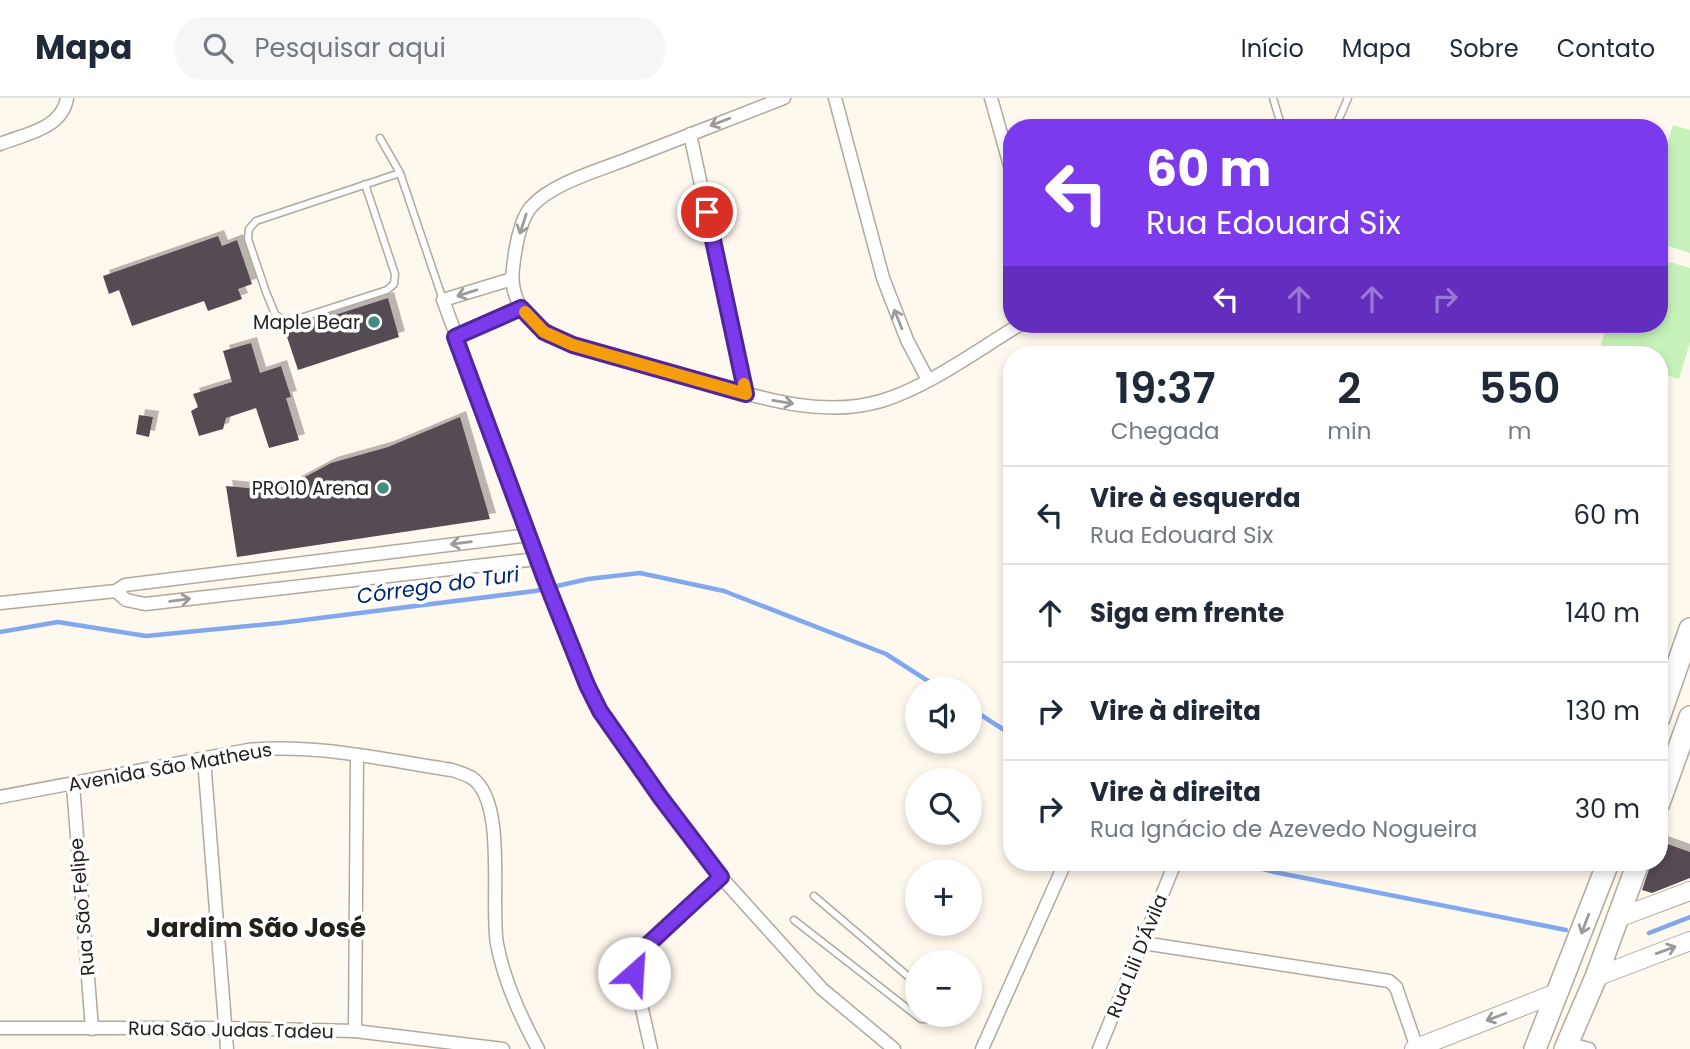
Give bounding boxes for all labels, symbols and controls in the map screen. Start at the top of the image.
search box [175,17,665,80]
text: Mapa [35,24,133,71]
icon: search [199,29,237,67]
text: Pesquisar aqui [255,30,446,66]
text: Início [1241,32,1304,65]
text: Mapa [1342,32,1411,65]
text: Sobre [1449,32,1519,65]
text: Contato [1557,32,1655,65]
one-way arrow [710,117,732,130]
text: 60 m [1146,135,1271,203]
icon: left [1031,147,1122,238]
pin [677,182,737,242]
icon: arrive [688,193,726,231]
text: Rua Edouard Six [1146,200,1401,245]
one-way arrow [516,213,529,235]
icon: left [1207,280,1245,318]
icon: ahead [1280,280,1318,318]
icon: ahead [1353,280,1391,318]
icon: right [1426,280,1464,318]
one-way arrow [456,287,478,300]
one-way arrow [891,308,904,330]
place label: Maple Bear [253,309,360,336]
marker: Maple Bear [366,314,382,330]
text: 19:37 [1115,359,1216,418]
text: 2 [1337,359,1361,418]
text: 550 [1479,359,1560,418]
one-way arrow [771,396,794,409]
text: Chegada [1111,415,1220,447]
text: min [1327,415,1371,447]
text: m [1508,415,1532,447]
place label: PRO10 Arena [252,475,369,502]
marker: PRO10 Arena [375,480,391,496]
text: Vire à esquerda [1090,480,1301,516]
icon: left [1031,496,1069,534]
text: 60 m [1573,497,1640,533]
text: Rua Edouard Six [1090,519,1273,551]
one-way arrow [450,537,473,550]
water label: Córrego do Turi [355,559,522,611]
one-way arrow [168,594,191,607]
icon: ahead [1031,594,1069,632]
text: Siga em frente [1090,595,1284,631]
text: 140 m [1565,595,1640,631]
map controls [905,677,982,1027]
button: sound [905,677,982,754]
icon: right [1031,692,1069,730]
text: Vire à direita [1090,693,1261,729]
text: 130 m [1566,693,1640,729]
street label: Avenida São Matheus [66,736,274,798]
button: search [905,768,982,845]
text: Vire à direita [1090,774,1261,810]
icon: right [1031,790,1069,828]
text: 30 m [1575,791,1640,827]
text: Rua Ignácio de Azevedo Nogueira [1090,813,1477,845]
street label: Rua São Felipe [63,837,101,977]
button: + [905,859,982,936]
street label: Rua Lili D'Ávila [1100,890,1174,1022]
district label: Jardim São José [146,910,366,946]
one-way arrow [1577,913,1590,935]
position arrow [597,936,671,1010]
one-way arrow [1654,943,1676,956]
button: − [905,950,982,1027]
one-way arrow [1485,1012,1507,1025]
street label: Rua São Judas Tadeu [128,1015,334,1045]

